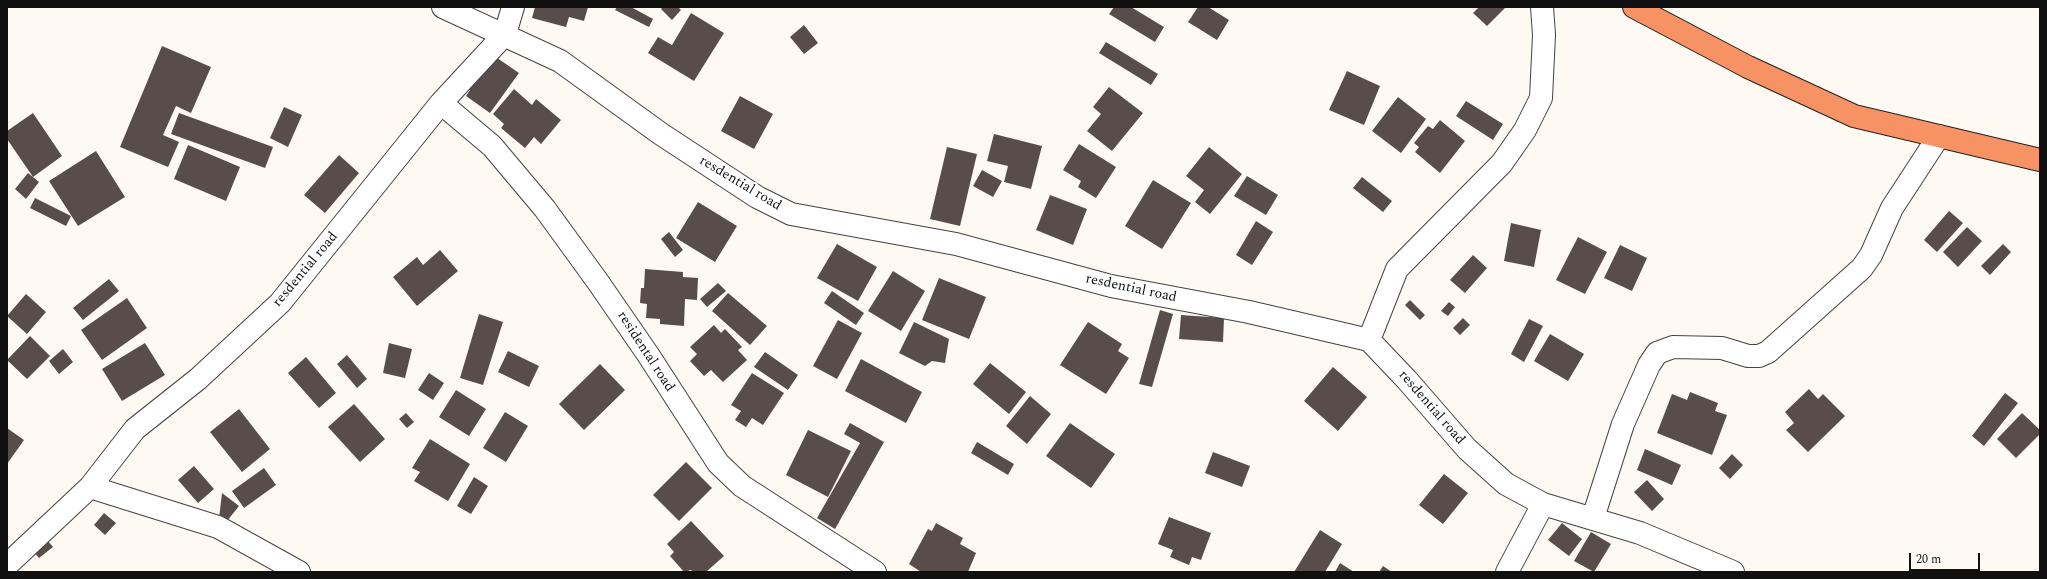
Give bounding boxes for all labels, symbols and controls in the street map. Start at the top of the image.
street label: resdential road [696,153,784,215]
street label: resdential road [270,229,342,311]
street label: resdential road [1084,271,1178,307]
street label: residental road [613,309,677,395]
street label: resdential road [1394,368,1468,448]
scale bar [1911,545,1982,571]
text: 20 m [1916,550,1941,569]

